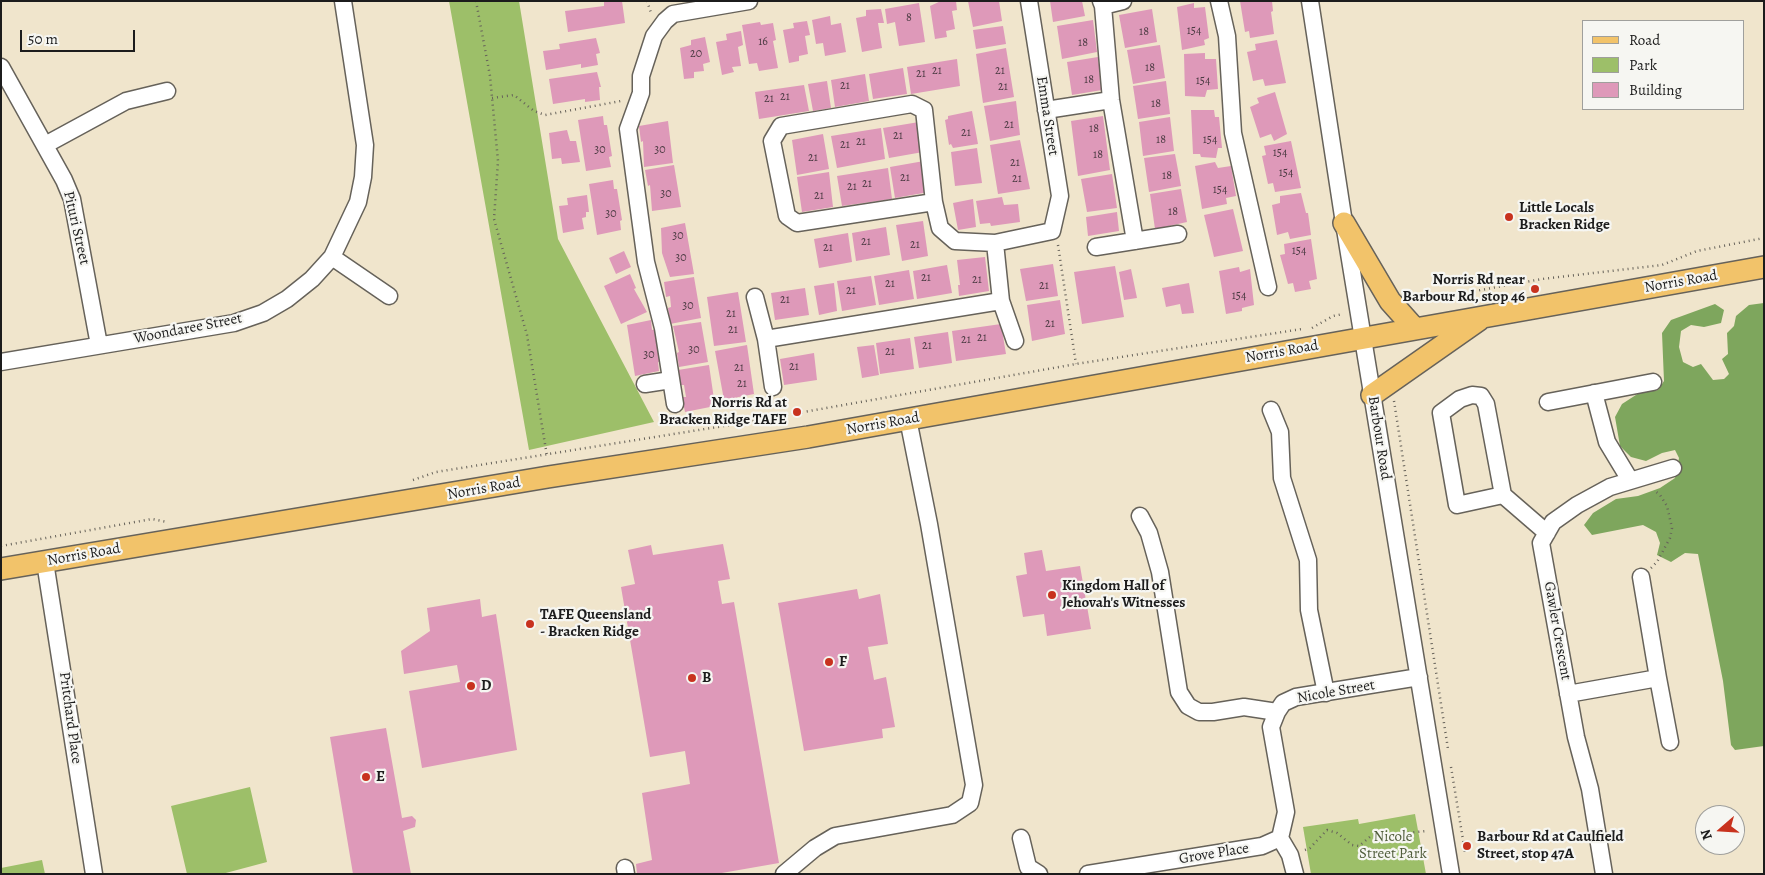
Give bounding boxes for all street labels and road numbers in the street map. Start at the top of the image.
street label: Emma Street [1032,75,1062,157]
street label: Pituri Street [59,189,93,267]
street label: Norris Road [1643,267,1719,297]
street label: Woondaree Street [132,310,244,348]
street label: Norris Road [1244,337,1320,367]
street label: Barbour Road [1363,395,1395,481]
street label: Norris Road [845,409,921,439]
street label: Norris Road [446,474,522,504]
street label: Norris Road [46,540,122,570]
street label: Gawler Crescent [1539,580,1575,682]
street label: Pritchard Place [55,671,85,765]
street label: Nicole Street [1296,676,1376,708]
street label: Grove Place [1178,840,1250,868]

